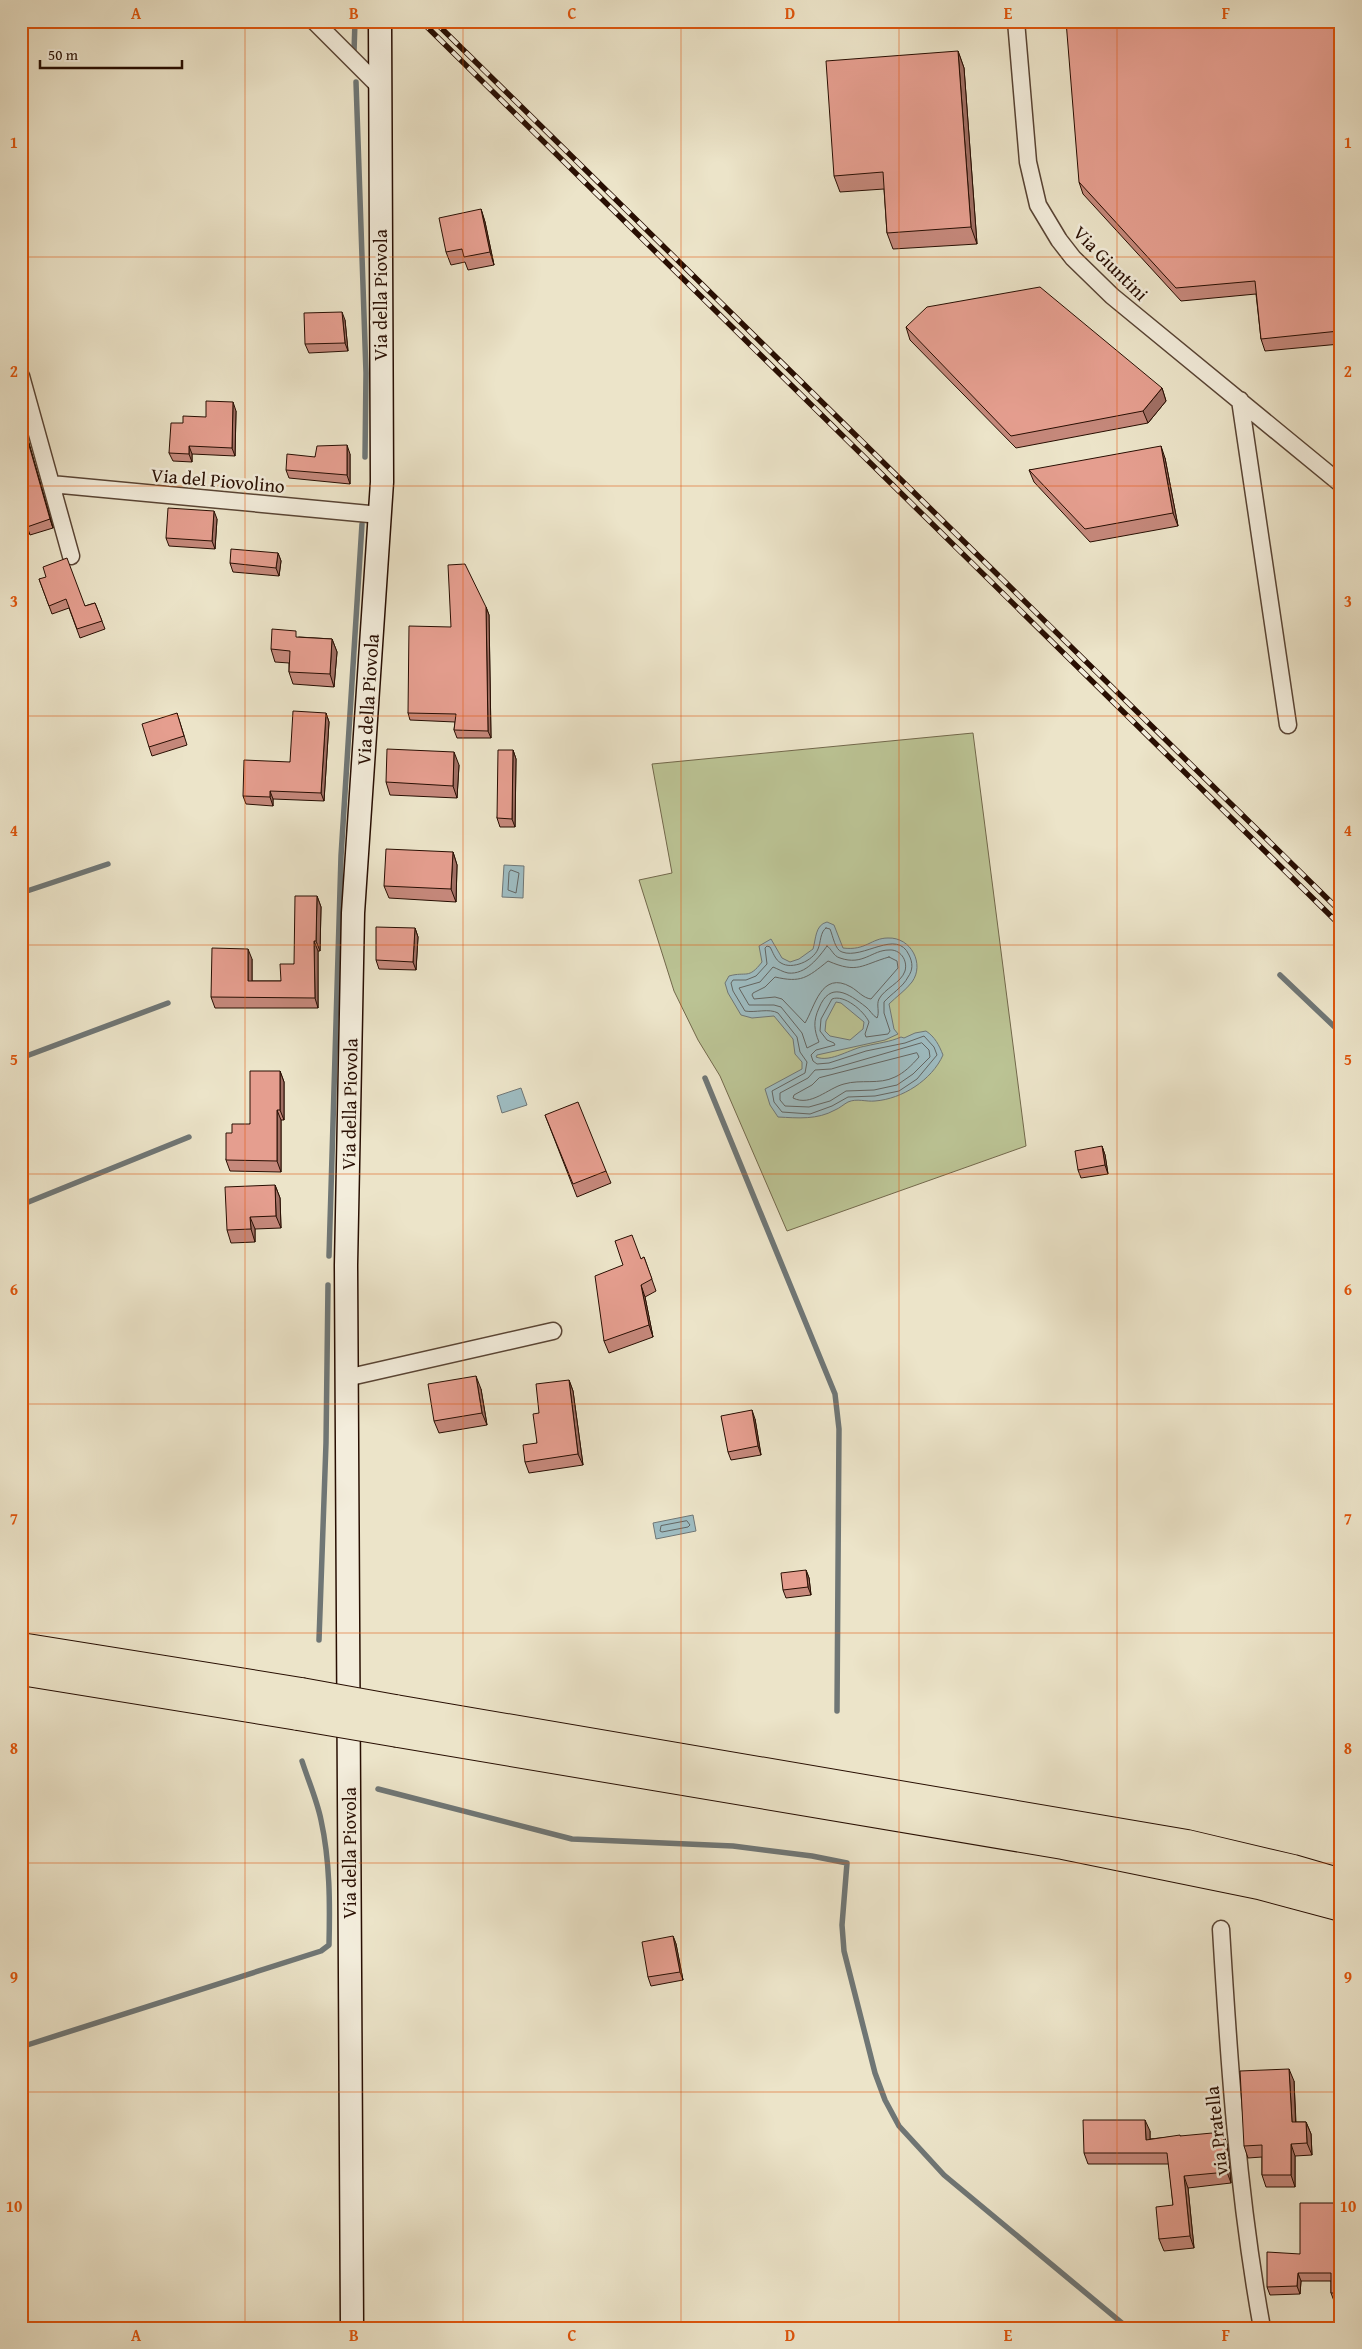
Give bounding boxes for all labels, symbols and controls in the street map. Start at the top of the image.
text: A [131,1,142,25]
text: B [349,1,359,25]
text: C [567,1,577,25]
text: D [785,1,795,25]
text: E [1004,1,1013,25]
text: F [1222,1,1230,25]
scale bar [40,38,182,70]
text: 50 m [48,44,79,65]
text: 1 [10,130,18,154]
text: 1 [1344,130,1352,154]
street label: Via Giuntini [1067,219,1155,307]
street label: Via della Piovola [366,229,394,361]
text: 2 [10,359,18,383]
text: 2 [1344,359,1352,383]
street label: Via del Piovolino [150,460,286,500]
text: 3 [10,589,18,613]
text: 3 [1344,589,1352,613]
street label: Via della Piovola [349,633,386,766]
text: 4 [10,818,18,842]
text: 4 [1344,818,1352,842]
street label: Via della Piovola [334,1038,365,1170]
text: 5 [10,1047,18,1071]
text: 5 [1344,1047,1352,1071]
text: 6 [10,1277,18,1301]
text: 6 [1344,1277,1352,1301]
text: 7 [10,1506,18,1530]
text: 7 [1344,1506,1352,1530]
text: 8 [10,1736,18,1760]
text: 8 [1344,1736,1352,1760]
street label: Via della Piovola [335,1787,363,1919]
text: 9 [10,1965,18,1989]
text: 9 [1344,1965,1352,1989]
street label: via Pratella [1197,2085,1235,2177]
text: 10 [6,2194,22,2218]
text: 10 [1340,2194,1356,2218]
text: A [131,2323,142,2347]
text: B [349,2323,359,2347]
text: C [567,2323,577,2347]
text: D [785,2323,795,2347]
text: E [1004,2323,1013,2347]
text: F [1222,2323,1230,2347]

